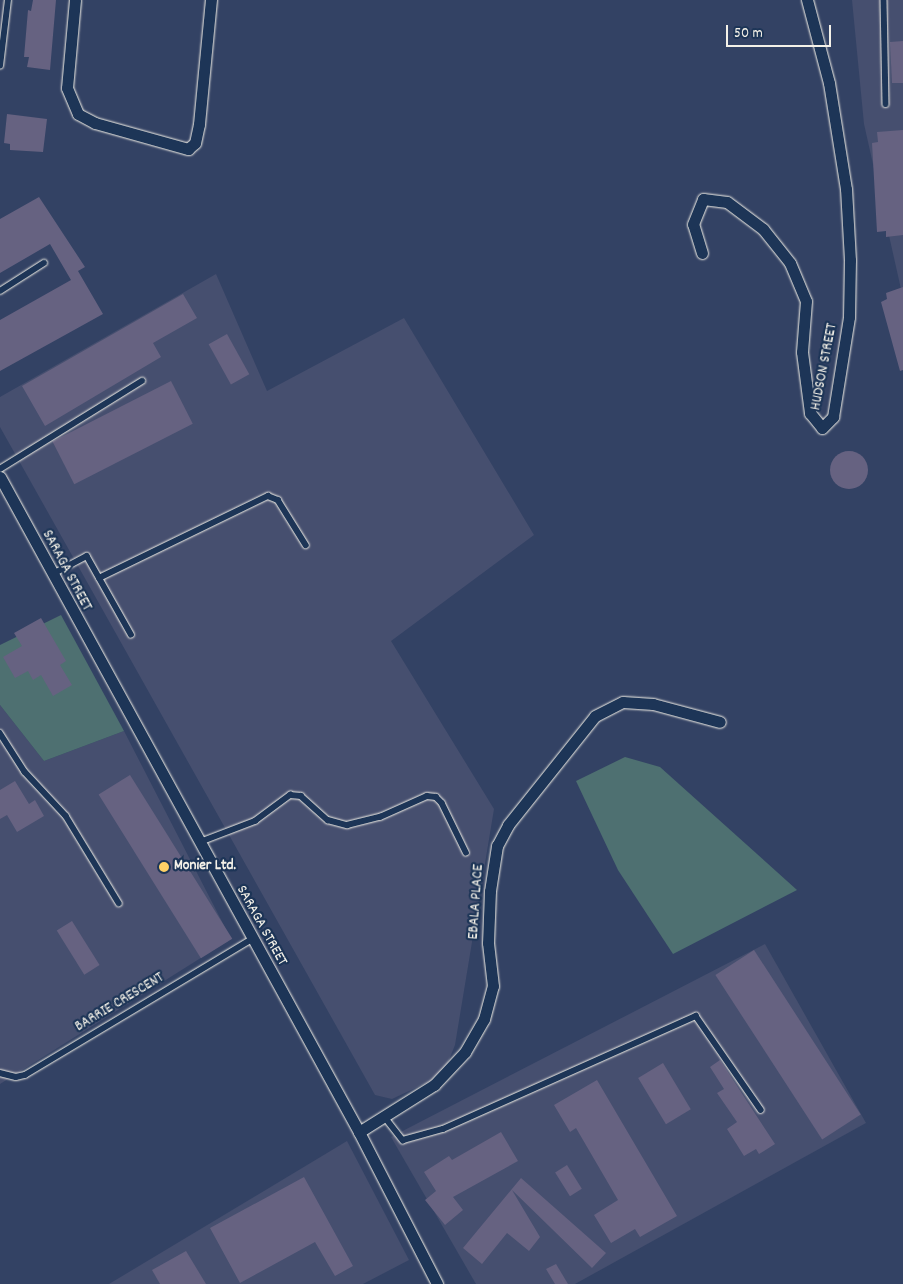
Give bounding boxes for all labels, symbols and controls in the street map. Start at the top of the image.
scale bar [728,15,833,47]
text: 50 m [734,23,763,45]
street label: HUDSON STREET [808,322,842,412]
street label: SARAGA STREET [37,527,95,615]
place label: Monier Ltd. [174,858,236,876]
marker: Monier Ltd. [158,861,170,873]
street label: EBALA PLACE [465,864,489,940]
street label: SARAGA STREET [232,883,290,969]
street label: BARRIE CRESCENT [72,969,168,1037]

